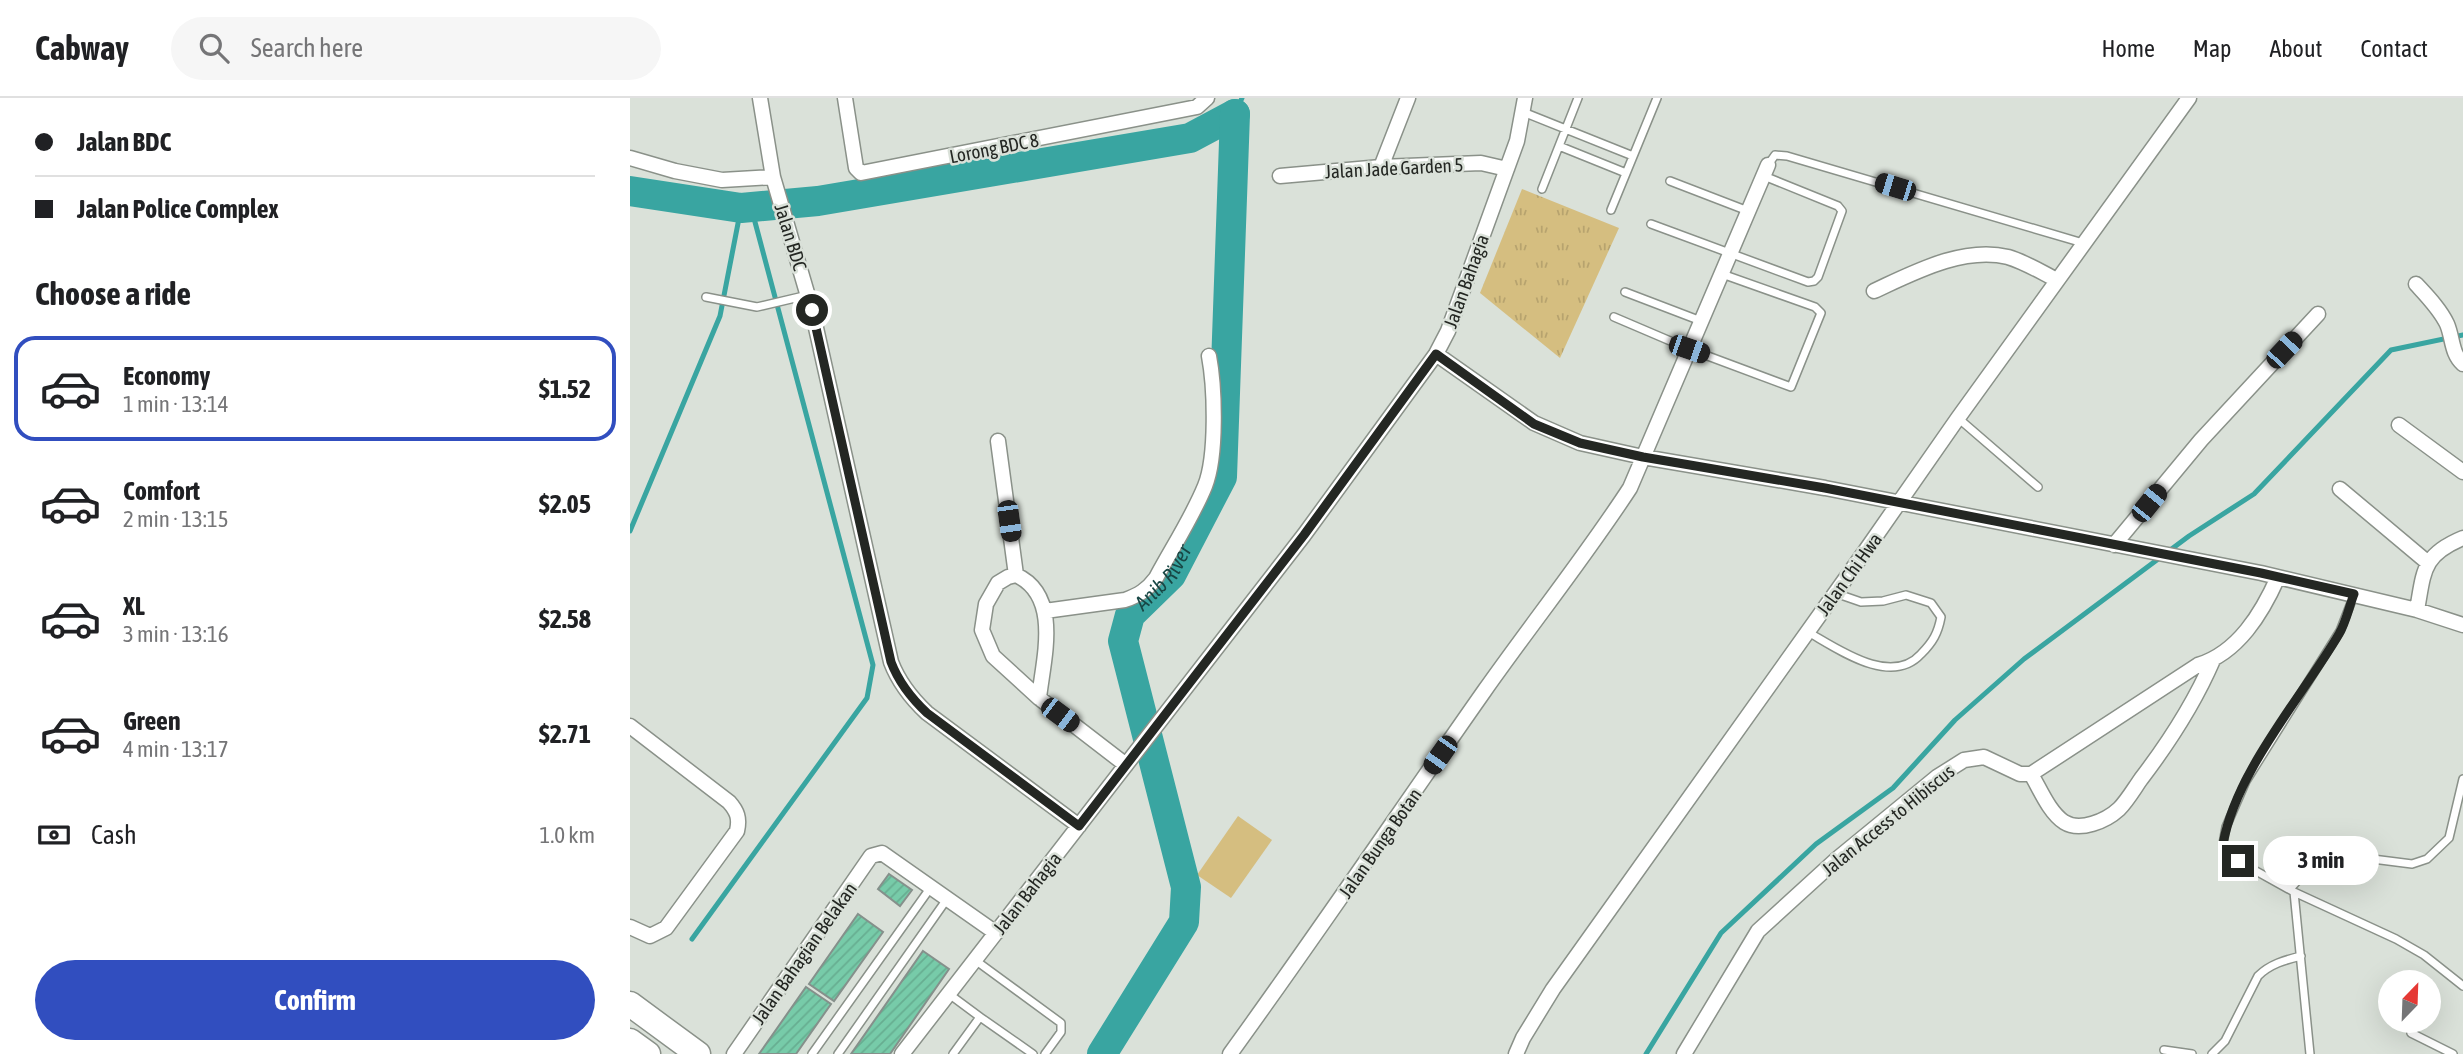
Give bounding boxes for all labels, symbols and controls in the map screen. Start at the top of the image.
search box [171,17,661,80]
text: Cabway [35,29,129,67]
icon: search [195,29,233,67]
text: Search here [251,33,363,63]
text: Home [2101,35,2155,62]
text: Map [2193,35,2231,62]
text: About [2269,35,2322,62]
text: Contact [2360,35,2428,62]
text: Jalan BDC [77,127,171,157]
street label: Lorong BDC 8 [947,129,1041,167]
street label: Jalan Jade Garden 5 [1324,153,1464,183]
car [1872,171,1919,203]
text: Jalan Police Complex [77,194,279,224]
street label: Jalan BDC [770,201,812,274]
street label: Jalan Bahagia [1439,231,1493,331]
text: Choose a ride [35,275,191,312]
route start [796,294,828,326]
car [2262,327,2307,373]
car [1666,332,1713,366]
icon: car [39,357,102,420]
text: Economy [123,361,210,391]
text: $1.52 [539,374,591,404]
text: 1 min · 13:14 [123,391,229,417]
icon: car [39,472,102,535]
text: Comfort [123,476,200,506]
car [2128,480,2171,526]
text: $2.05 [539,489,591,519]
car [996,499,1023,543]
text: 2 min · 13:15 [123,506,229,532]
street label: Jalan Chi Hwa [1812,529,1886,619]
water label: Anib River [1129,540,1196,615]
icon: car [39,587,102,650]
text: XL [123,591,145,621]
text: $2.58 [539,604,591,634]
text: 3 min · 13:16 [123,621,229,647]
car [1037,694,1084,736]
icon: car [39,702,102,765]
text: Green [123,706,181,736]
text: $2.71 [539,719,591,749]
car [1420,732,1461,778]
text: 4 min · 13:17 [123,736,229,762]
street label: Jalan Access to Hibiscus [1817,760,1959,880]
street label: Jalan Bunga Botan [1334,784,1426,902]
icon: cash [35,816,73,854]
text: Cash [91,820,137,850]
text: 1.0 km [539,822,595,848]
callout: 3 min [2262,836,2378,886]
route end [2222,845,2254,877]
text: 3 min [2298,847,2344,873]
street label: Jalan Bahagia [988,848,1066,938]
street label: Jalan Bahagian Belakan [747,878,861,1028]
button: Confirm [35,960,595,1040]
north arrow [2378,970,2441,1032]
map controls [2378,970,2441,1033]

